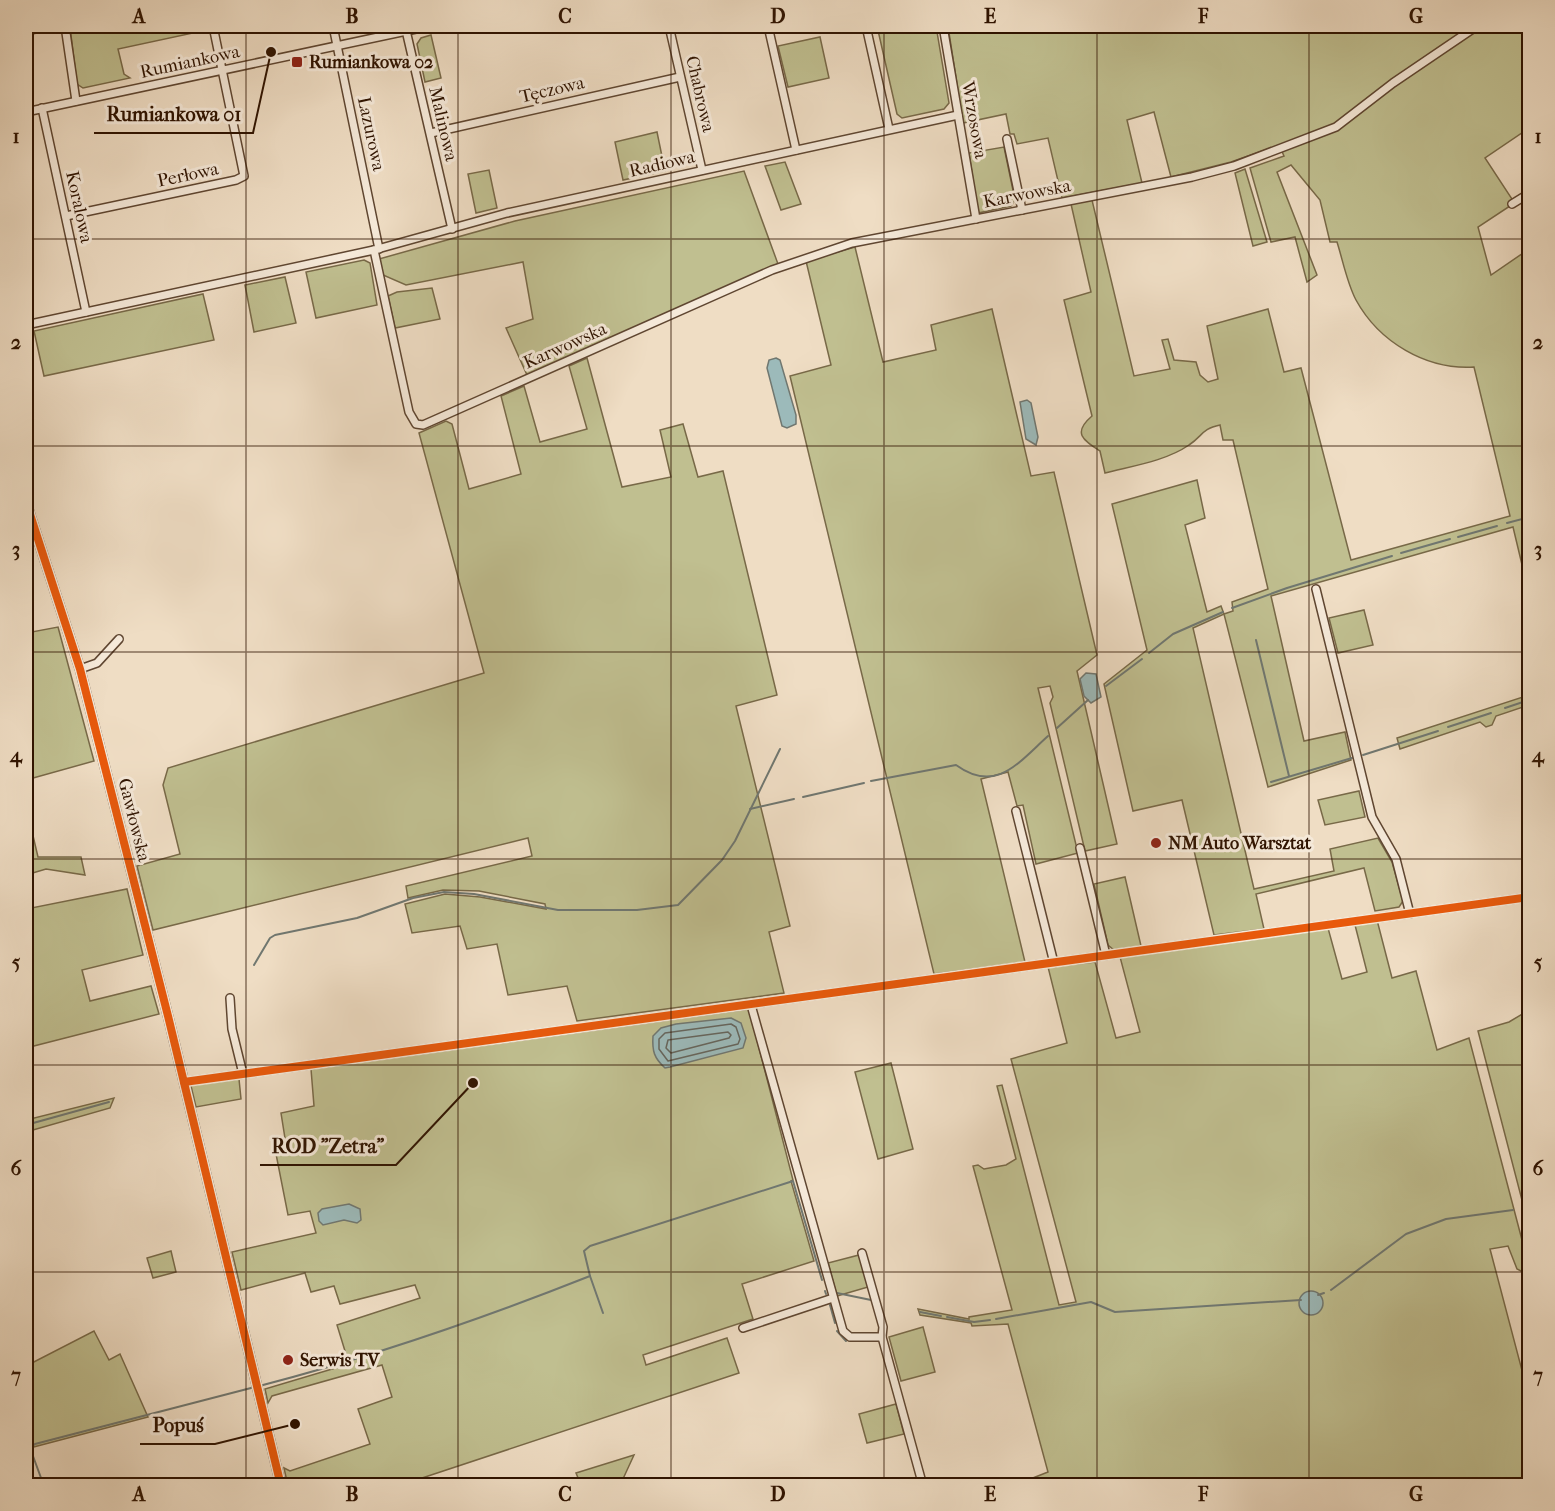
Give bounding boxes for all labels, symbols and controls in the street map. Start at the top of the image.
text: A [131,5,147,28]
text: B [345,5,359,28]
text: C [558,5,572,28]
text: D [770,5,786,28]
text: E [984,5,996,28]
text: F [1197,5,1209,28]
text: G [1409,5,1423,28]
street label: Rumiankowa [138,41,242,83]
place label: Rumiankowa 02 [309,52,433,73]
street label: Chabrowa [681,54,719,135]
marker: Rumiankowa 02 [290,55,304,69]
street label: Tęczowa [518,72,587,108]
street label: Wrzosowa [957,79,991,161]
street label: Malinowa [424,85,462,164]
callout: Rumiankowa 01 [94,95,253,133]
street label: Lazurowa [353,95,389,174]
text: Rumiankowa 01 [107,103,241,126]
text: 1 [12,125,20,148]
text: 1 [1534,125,1542,148]
street label: Radiowa [627,146,698,182]
street label: Perłowa [155,158,221,192]
street label: Koralowa [61,169,97,245]
street label: Karwowska [981,175,1073,213]
street label: Karwowska [520,318,610,374]
text: 2 [11,331,21,354]
text: 2 [1533,331,1543,354]
text: 3 [12,538,20,561]
text: 3 [1534,538,1542,561]
text: 4 [9,744,23,768]
text: 4 [1531,744,1545,768]
street label: Gawłowska [114,776,155,865]
place label: NM Auto Warsztat [1168,833,1312,854]
marker: NM Auto Warsztat [1149,836,1163,850]
text: 5 [12,951,21,974]
text: 5 [1534,951,1543,974]
callout: ROD "Zetra" [260,1127,396,1165]
text: ROD "Zetra" [272,1135,385,1158]
text: 6 [11,1157,23,1180]
text: 6 [1533,1157,1545,1180]
place label: Serwis TV [300,1350,380,1371]
marker: Serwis TV [281,1353,295,1367]
text: 7 [10,1364,21,1387]
text: 7 [1532,1364,1543,1387]
callout: Popuś [140,1406,215,1444]
text: Popuś [152,1414,204,1437]
text: A [131,1483,147,1506]
text: B [345,1483,359,1506]
text: C [558,1483,572,1506]
text: D [770,1483,786,1506]
text: E [984,1483,996,1506]
text: F [1197,1483,1209,1506]
text: G [1409,1483,1423,1506]

